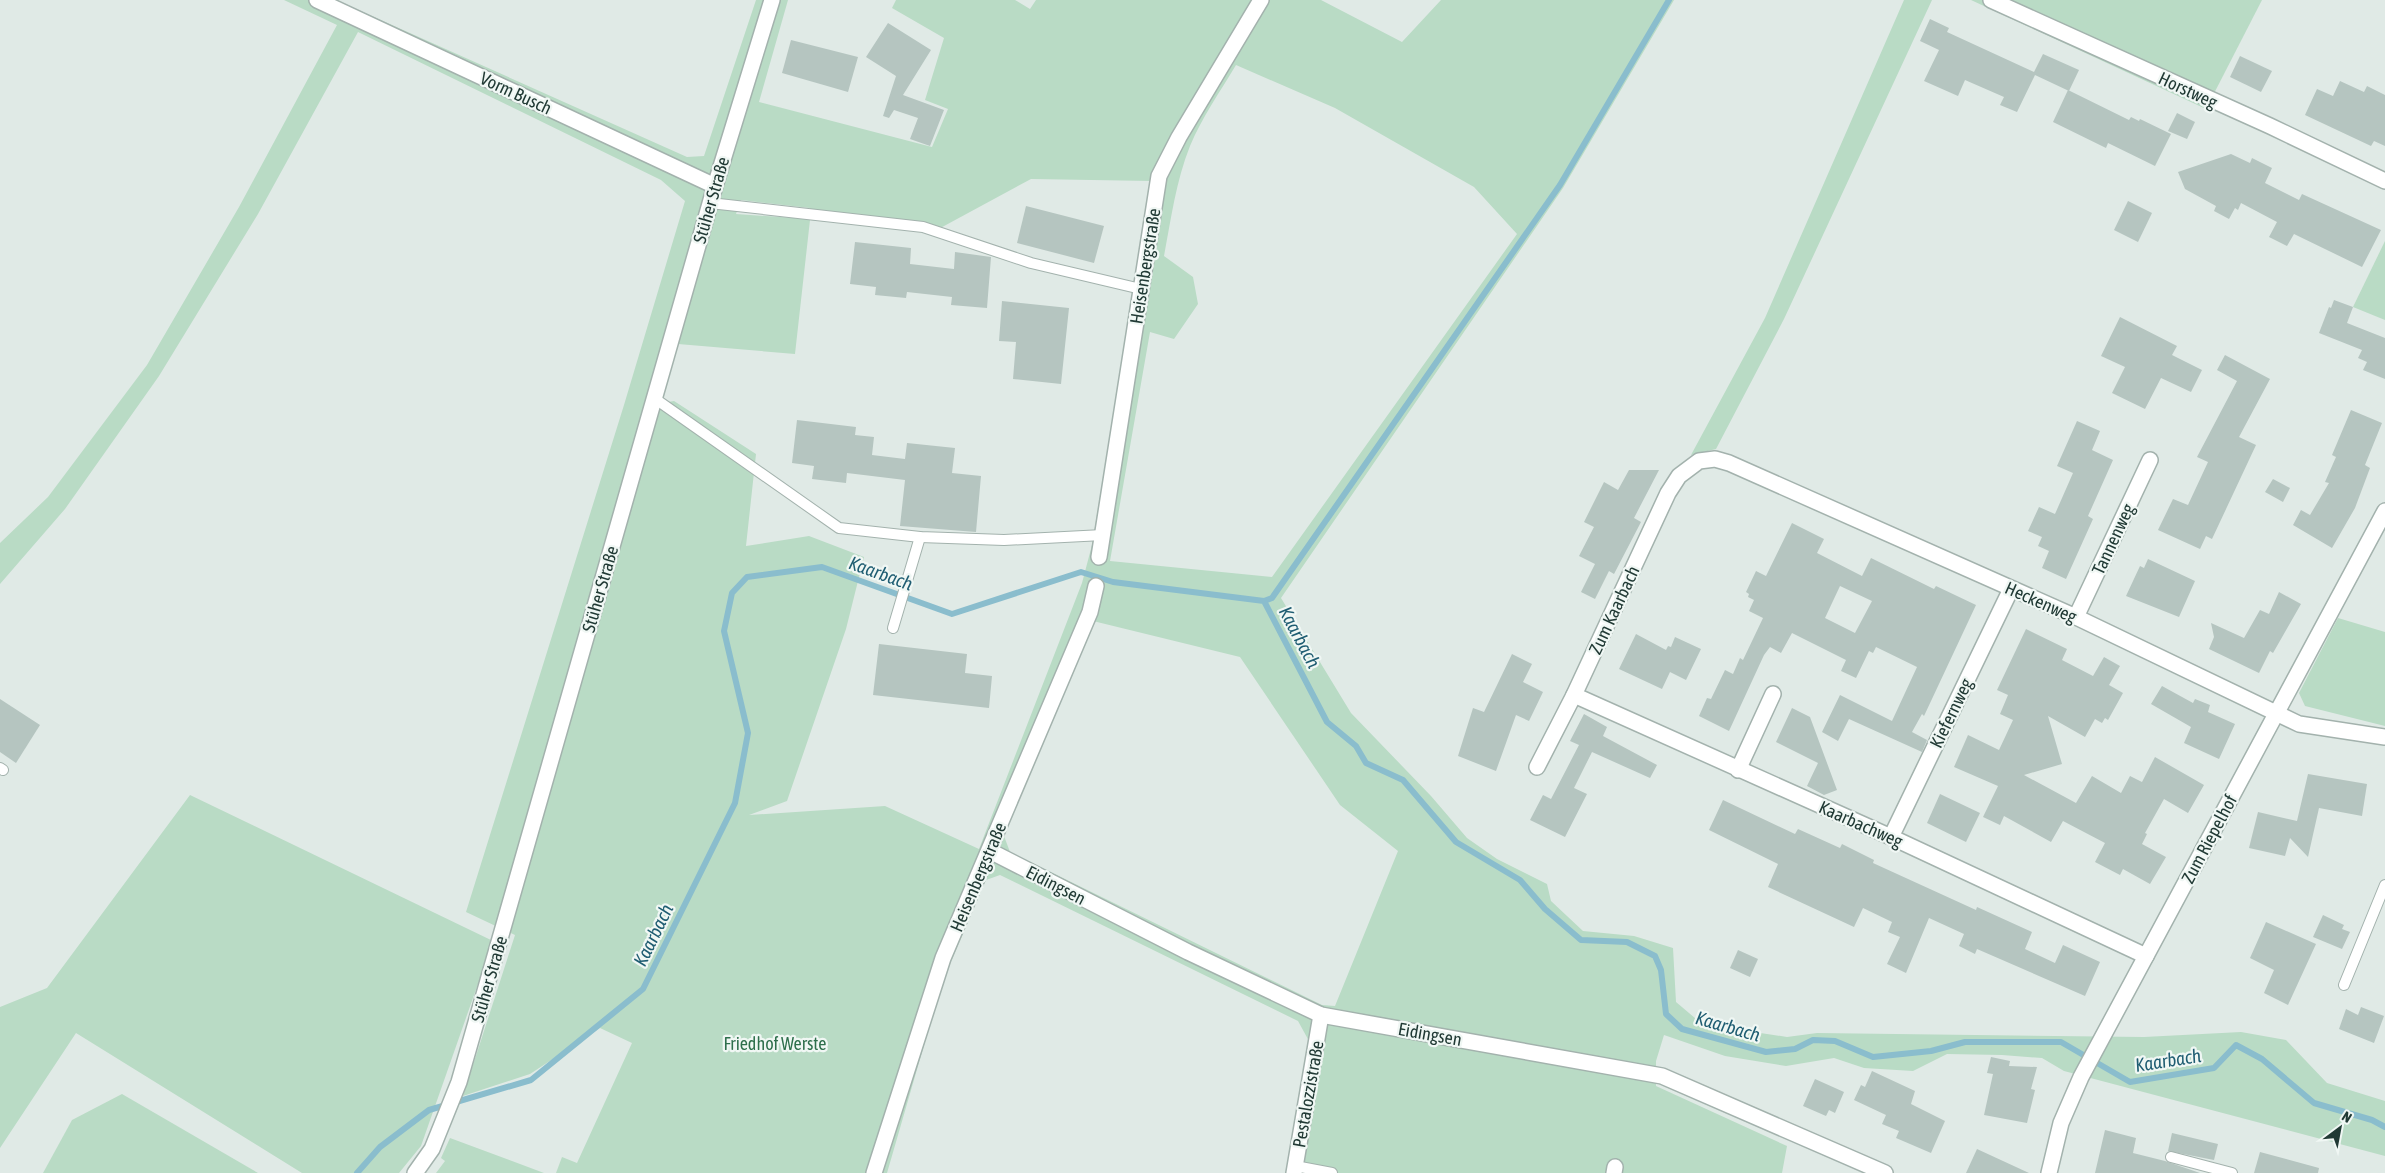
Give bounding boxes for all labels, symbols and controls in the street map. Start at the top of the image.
street label: Vorm Busch [477,67,555,119]
street label: Horstweg [2155,67,2221,113]
street label: Stüher Straße [689,154,733,246]
street label: Heisenbergstraße [1125,207,1165,325]
street label: Tannenweg [2087,500,2139,578]
street label: Stüher Straße [578,543,622,635]
water label: Kaarbach [846,551,916,595]
street label: Zum Kaarbach [1584,562,1644,658]
street label: Heckenweg [2002,577,2080,627]
water label: Kaarbach [1275,603,1325,671]
street label: Kiefernweg [1925,675,1977,751]
street label: Zum Riepelhof [2177,791,2241,887]
street label: Kaarbachweg [1816,796,1906,852]
street label: Heisenbergstraße [946,819,1010,935]
street label: Eidingsen [1023,861,1089,909]
water label: Kaarbach [629,900,677,970]
street label: Stüher Straße [467,933,511,1025]
water label: Kaarbach [1693,1006,1763,1046]
street label: Eidingsen [1397,1018,1463,1050]
park label: Friedhof Werste [723,1033,827,1054]
street label: Pestalozzistraße [1288,1039,1328,1149]
water label: Kaarbach [2134,1044,2202,1076]
north arrow [2315,1103,2365,1153]
text: N [2339,1108,2355,1126]

